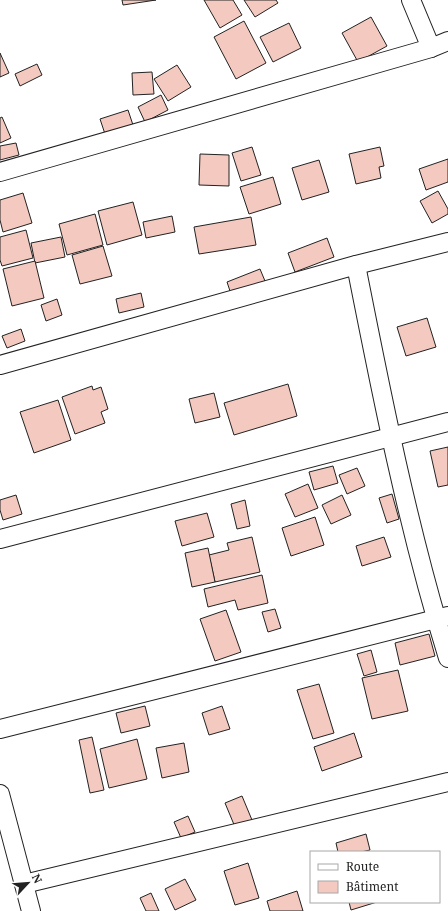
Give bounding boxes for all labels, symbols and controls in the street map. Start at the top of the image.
legend [310,851,440,903]
text: Route [346,858,379,875]
north arrow [8,863,48,903]
text: N [29,871,46,886]
text: Bâtiment [346,878,398,895]

